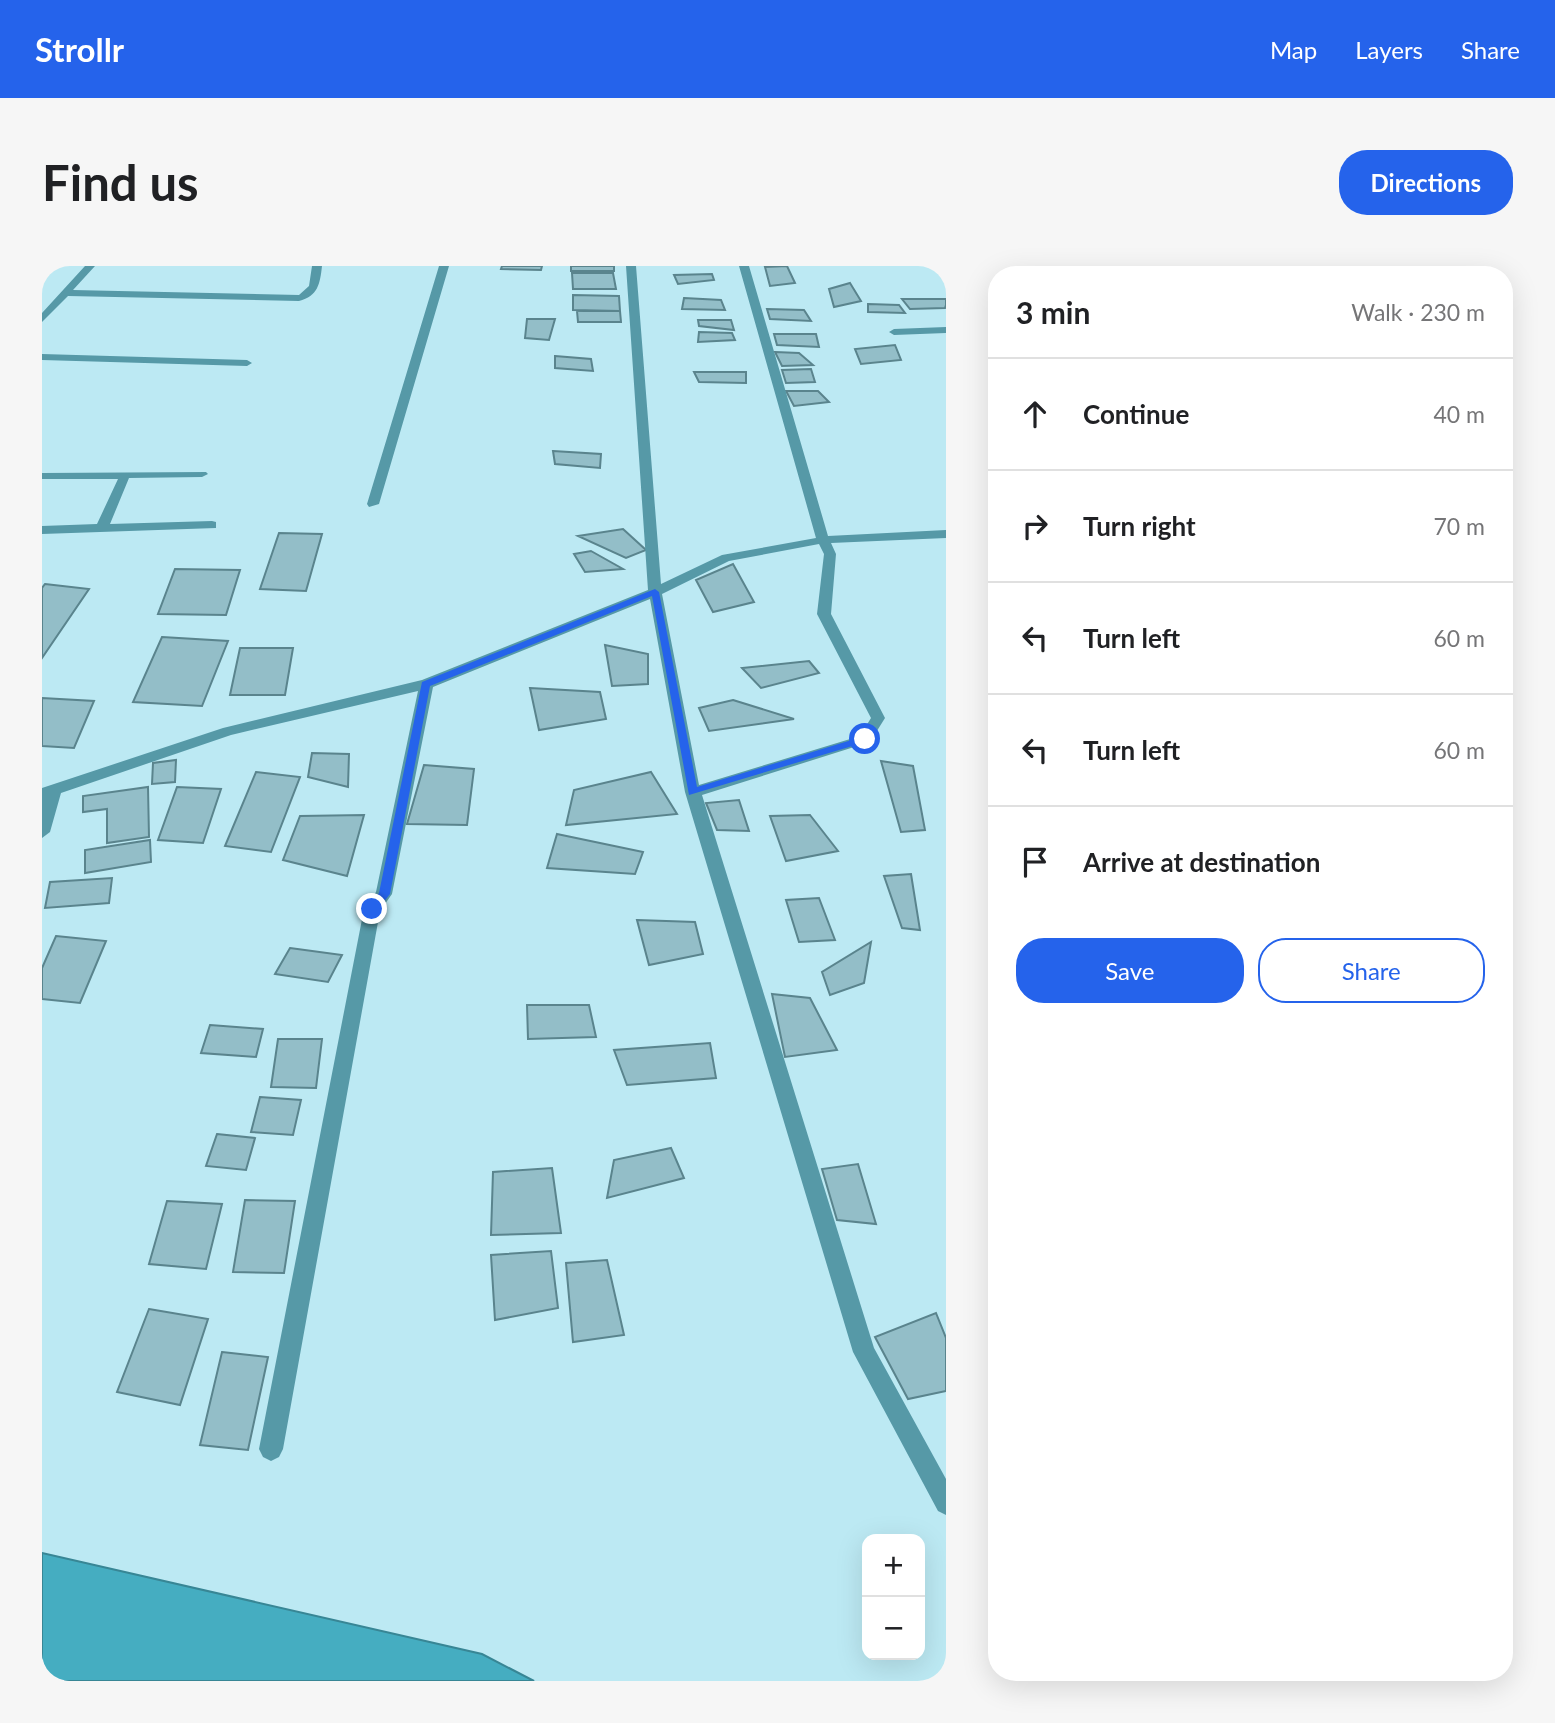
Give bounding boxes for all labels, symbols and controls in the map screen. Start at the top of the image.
text: Strollr [35,29,124,69]
text: Map [1270,35,1317,64]
text: Layers [1355,35,1423,64]
text: Share [1461,35,1520,64]
button: Directions [1339,150,1513,215]
text: Find us [42,153,199,211]
text: 3 min [1016,294,1090,330]
text: Walk · 230 m [1351,298,1485,326]
icon: ahead [1016,395,1054,433]
text: Continue [1083,398,1189,430]
text: 40 m [1434,400,1485,428]
icon: right [1016,507,1054,545]
text: Turn right [1083,510,1196,542]
text: 70 m [1434,512,1485,540]
icon: left [1016,619,1054,657]
text: Turn left [1083,622,1180,654]
text: 60 m [1434,624,1485,652]
route start [849,723,880,754]
icon: left [1016,731,1054,769]
text: Turn left [1083,734,1180,766]
text: 60 m [1434,736,1485,764]
icon: arrive [1016,843,1054,881]
text: Arrive at destination [1083,846,1320,878]
route end [356,893,387,924]
button: Save [1016,938,1244,1003]
button: Share [1258,938,1485,1003]
map controls [862,1534,925,1660]
button: + [862,1534,925,1597]
button: − [862,1597,925,1660]

